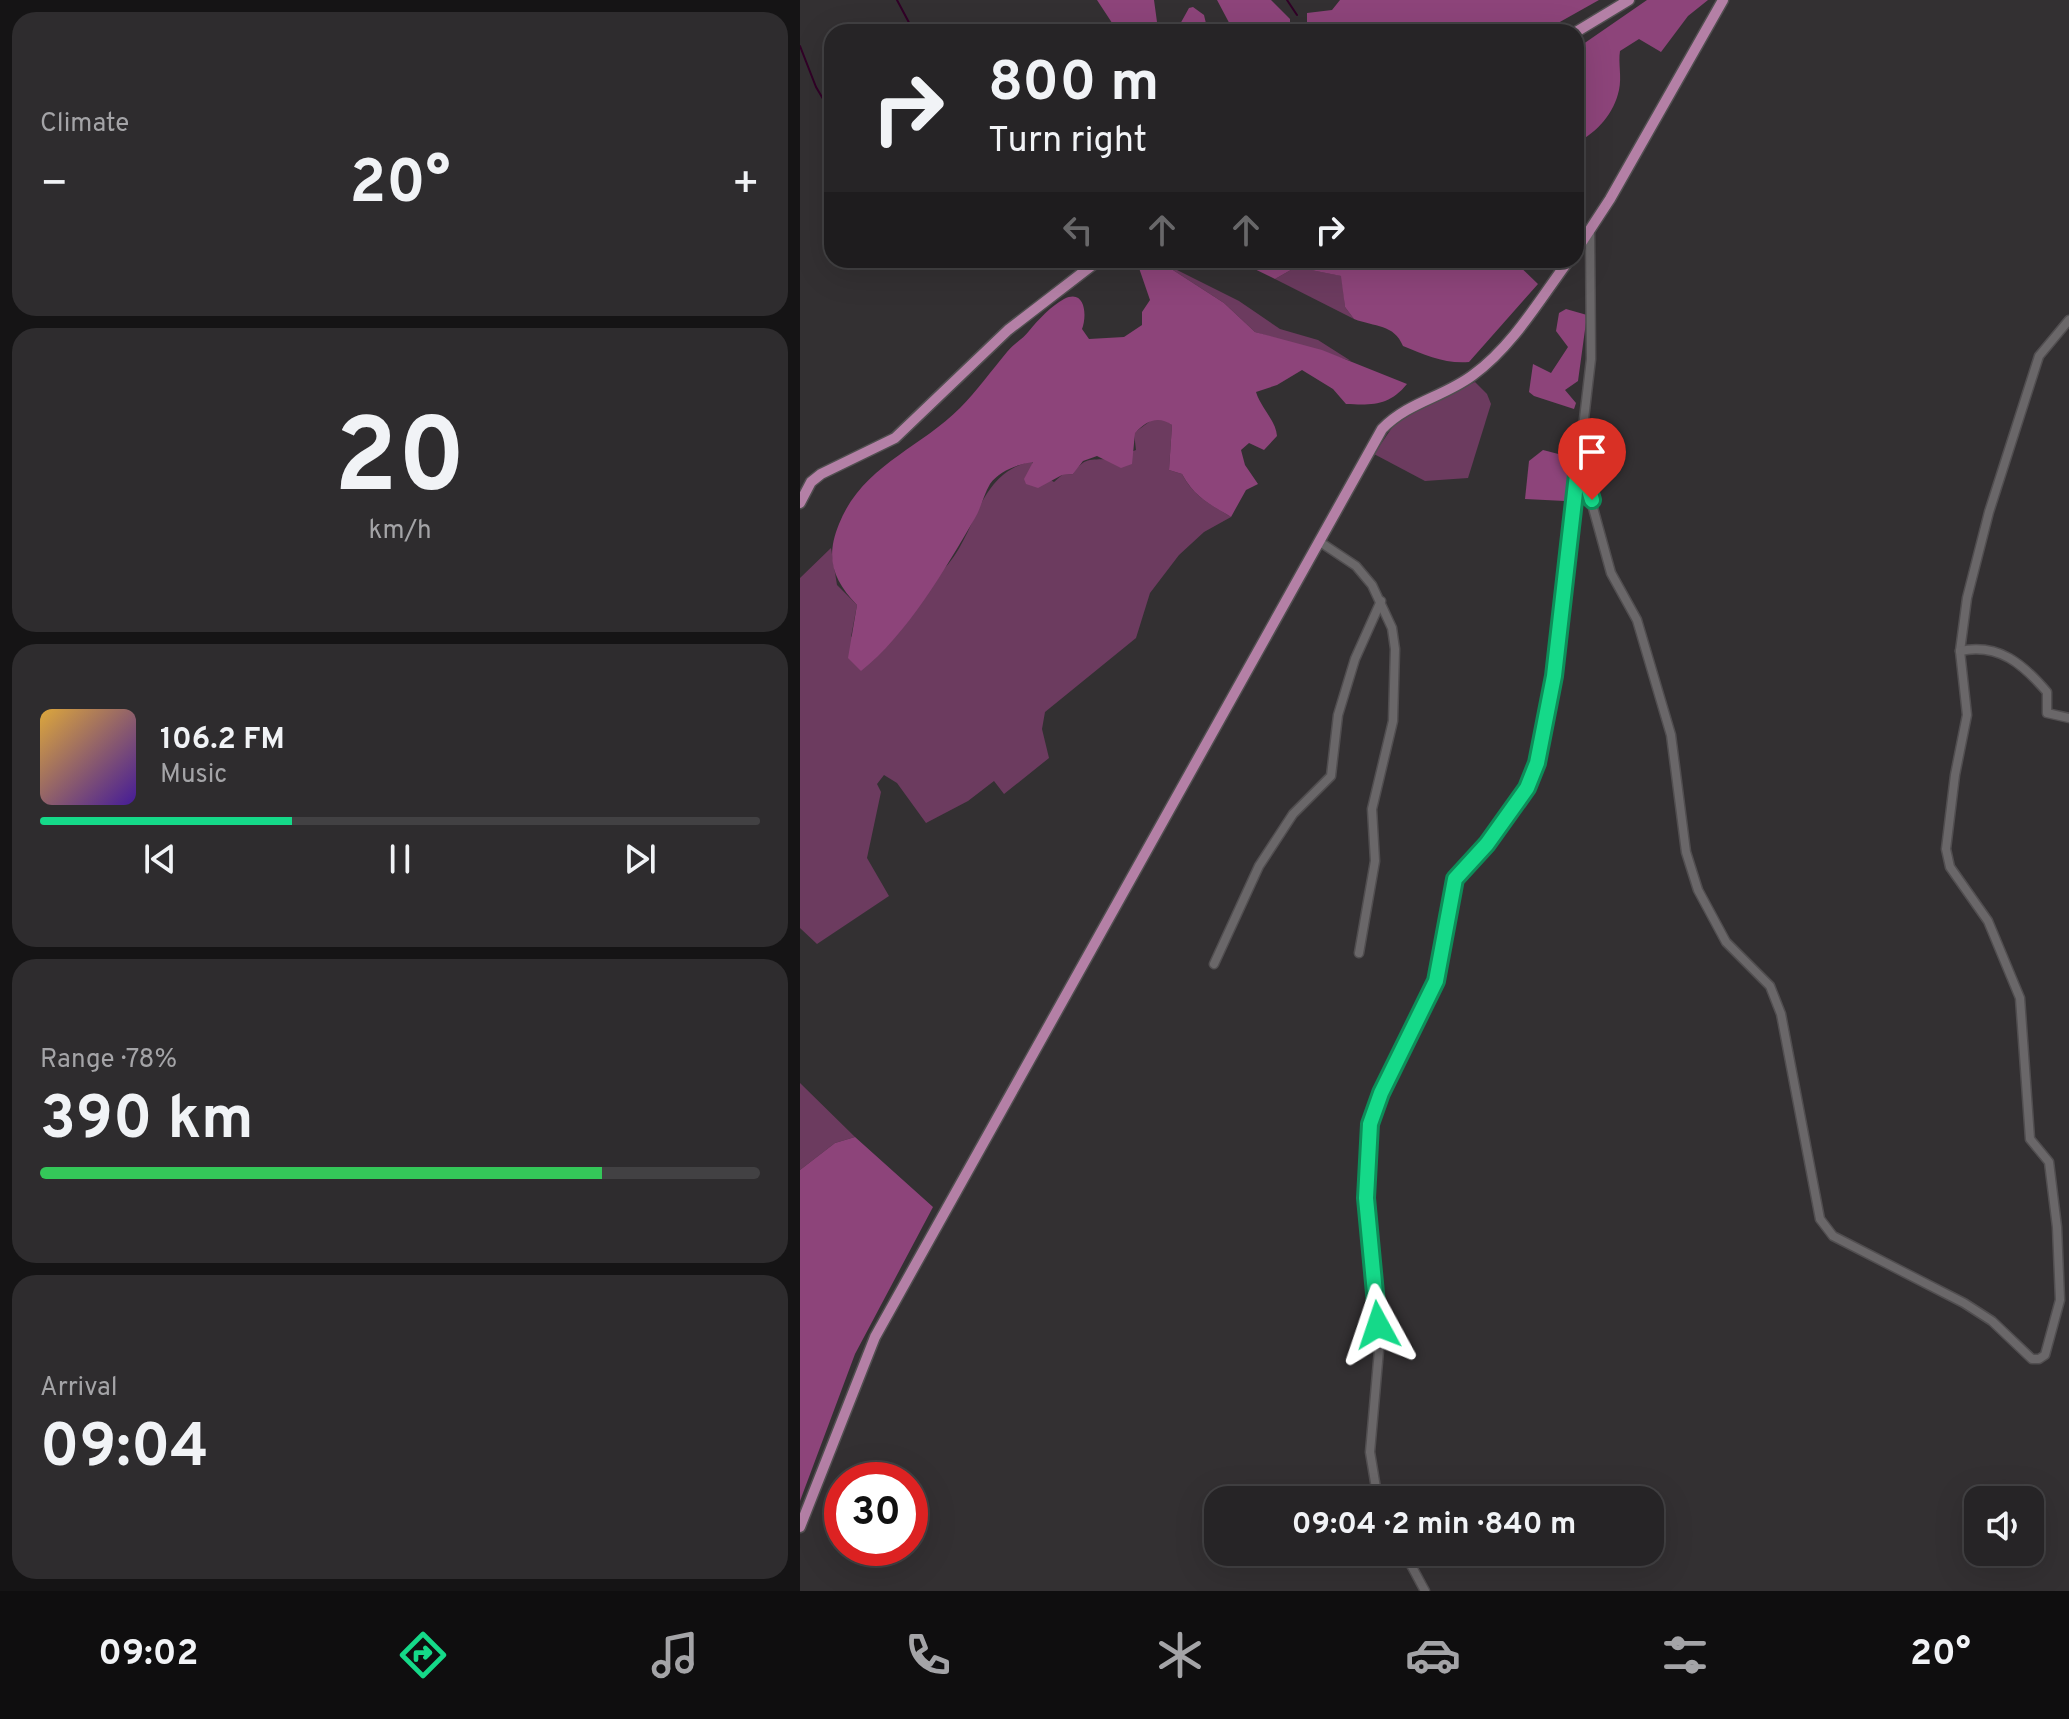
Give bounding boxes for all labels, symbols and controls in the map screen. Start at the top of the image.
text: 800 m [988,50,1159,120]
icon: right [856,56,960,160]
text: Climate [40,108,129,141]
text: Turn right [988,119,1147,165]
text: 20° [349,148,451,224]
text: − [40,158,68,214]
text: + [732,158,760,214]
icon: left [1056,208,1100,252]
icon: ahead [1140,208,1184,252]
icon: ahead [1224,208,1268,252]
icon: right [1308,208,1352,252]
text: 20 [334,397,466,529]
pin [1558,418,1626,500]
icon: arrive [1570,430,1614,474]
text: km/h [368,515,432,548]
text: 106.2 FM [160,722,285,759]
text: Music [160,759,227,792]
icon: previous [138,837,182,881]
icon: pause [378,837,422,881]
icon: next [618,837,662,881]
text: Range · 78% [40,1044,177,1077]
text: 390 km [40,1084,254,1160]
position arrow [1336,1283,1420,1367]
text: Arrival [40,1372,118,1405]
text: 09:04 [40,1412,209,1488]
speed limit sign: 30 [824,1462,928,1566]
map controls [1964,1486,2044,1566]
button: sound [1964,1486,2044,1566]
text: 09:04 · 2 min · 840 m [1292,1507,1576,1544]
icon: directions [395,1627,451,1683]
icon: music [647,1627,703,1683]
icon: phone [900,1627,956,1683]
icon: climate [1152,1627,1208,1683]
icon: car [1405,1627,1461,1683]
icon: filters [1657,1627,1713,1683]
text: 09:02 [98,1632,198,1678]
text: 20° [1910,1632,1971,1678]

